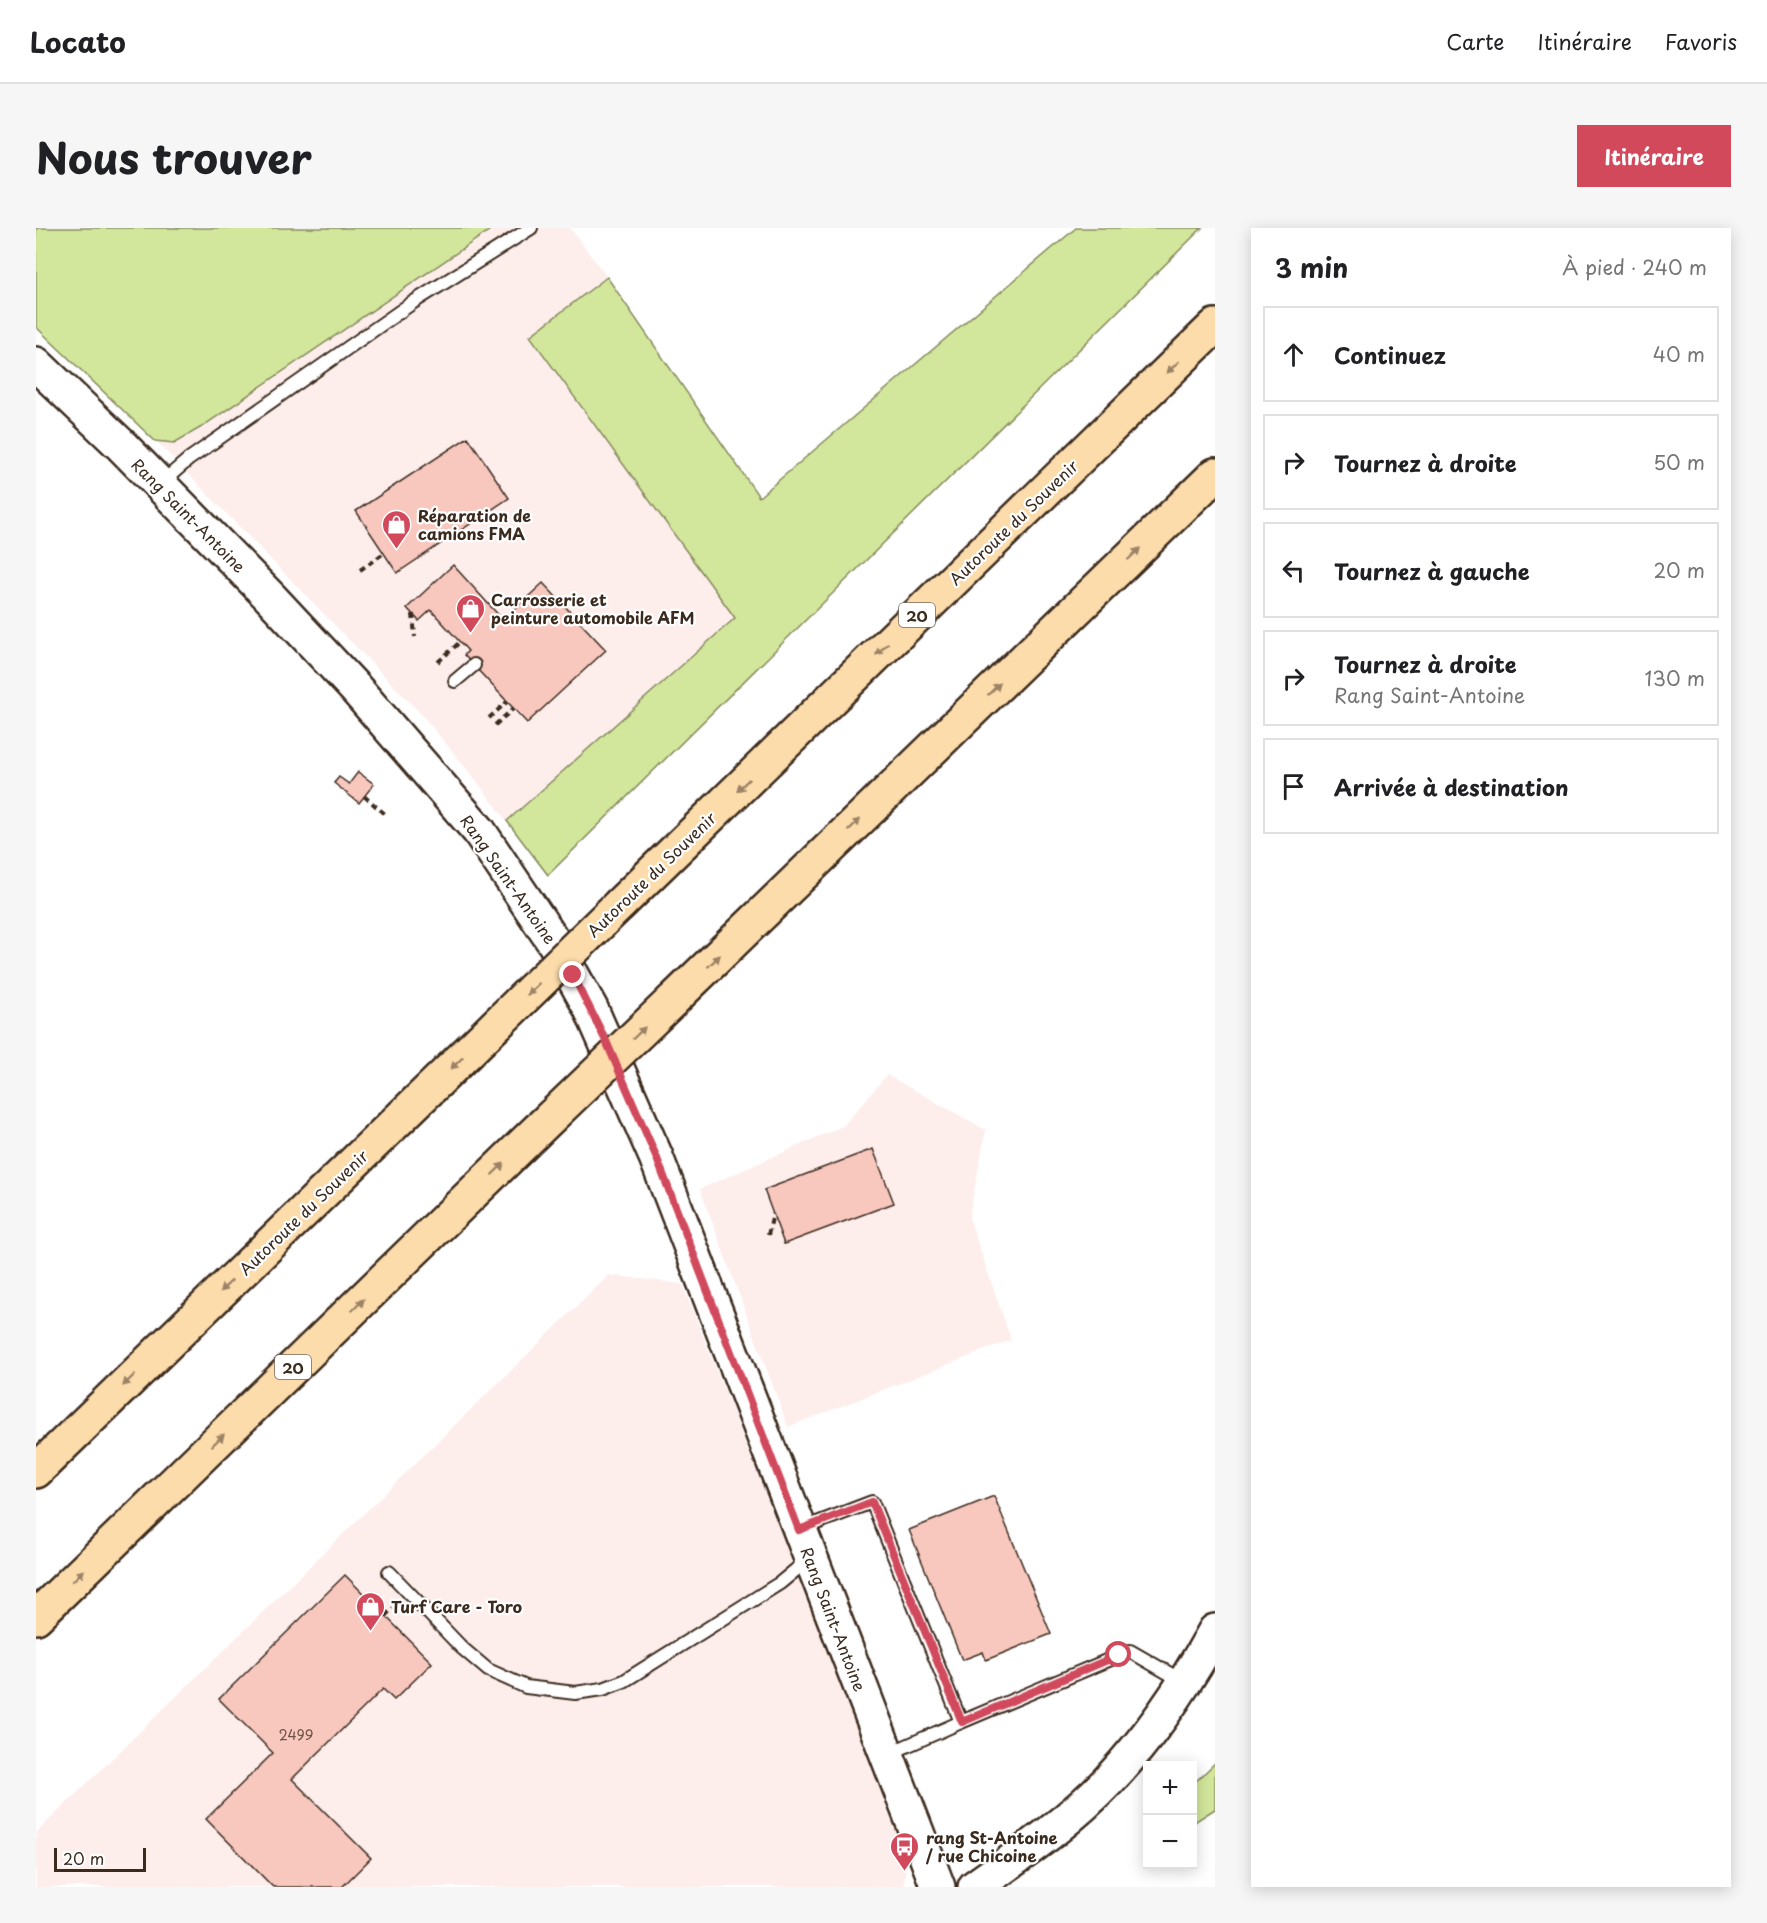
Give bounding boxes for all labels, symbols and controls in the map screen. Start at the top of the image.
text: Locato [30,20,126,63]
text: Carte [1446,25,1505,57]
text: Itinéraire [1538,25,1632,57]
text: Favoris [1665,25,1737,57]
text: Nous trouver [36,125,312,188]
button: Itinéraire [1577,125,1731,187]
text: 3 min [1275,248,1348,287]
text: À pied · 240 m [1562,252,1707,282]
icon: ahead [1277,338,1310,371]
text: Continuez [1334,338,1446,371]
text: 40 m [1653,339,1705,369]
one-way arrow [1166,360,1181,373]
icon: right [1277,446,1310,479]
text: Tournez à droite [1334,446,1517,479]
text: 50 m [1653,447,1705,477]
street label: Rang Saint-Antoine [126,452,252,578]
street label: Autoroute du Souvenir [943,453,1083,590]
place label: Réparation de camions FMA [418,503,531,545]
shop icon: Réparation de camions FMA [381,508,413,550]
one-way arrow [1126,547,1140,561]
icon: left [1277,554,1310,587]
text: Tournez à gauche [1334,554,1530,587]
text: 20 m [1653,555,1705,585]
place label: Carrosserie et peinture automobile AFM [491,587,694,629]
shop icon: Carrosserie et peinture automobile AFM [454,592,486,634]
road number: 20 [899,603,935,627]
one-way arrow [875,642,890,656]
text: Tournez à droite [1334,647,1517,680]
icon: right [1277,662,1310,695]
text: 130 m [1645,663,1705,693]
text: Rang Saint-Antoine [1334,680,1525,710]
one-way arrow [986,683,1000,697]
icon: arrive [1277,770,1310,803]
text: Arrivée à destination [1334,770,1568,803]
one-way arrow [735,778,750,792]
street label: Autoroute du Souvenir [581,805,721,942]
street label: Rang Saint-Antoine [455,809,563,949]
one-way arrow [846,818,861,832]
one-way arrow [706,954,720,968]
route end [559,961,585,987]
one-way arrow [526,982,541,996]
one-way arrow [631,1026,646,1040]
one-way arrow [450,1056,465,1070]
street label: Autoroute du Souvenir [233,1143,373,1280]
one-way arrow [490,1162,505,1176]
one-way arrow [219,1279,234,1293]
one-way arrow [350,1298,364,1312]
road number: 20 [275,1355,311,1379]
one-way arrow [123,1373,137,1387]
one-way arrow [210,1434,224,1448]
street label: Rang Saint-Antoine [795,1543,873,1695]
one-way arrow [70,1570,84,1584]
shop icon: Turf Care - Toro [354,1590,386,1632]
place label: Turf Care - Toro [391,1594,522,1618]
route start [1105,1641,1131,1667]
house number: 2499 [279,1724,314,1745]
map controls [1143,1761,1197,1869]
button: + [1143,1761,1197,1815]
button: − [1143,1815,1197,1869]
place label: rang St-Antoine / rue Chicoine [925,1825,1058,1867]
bus stop icon: rang St-Antoine / rue Chicoine [889,1830,921,1872]
scale bar [54,1845,146,1872]
text: 20 m [63,1846,104,1870]

